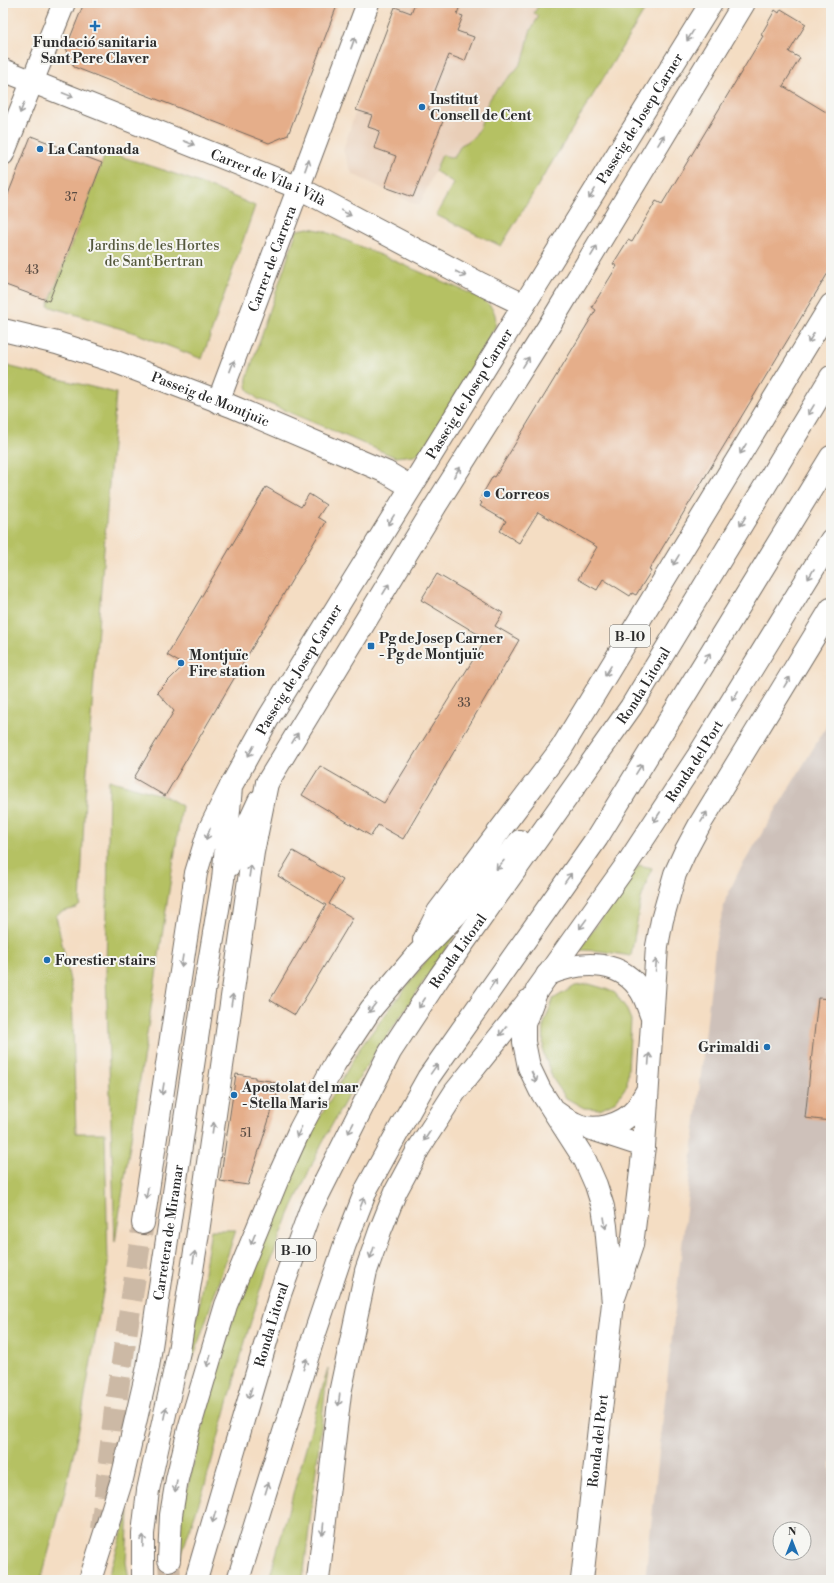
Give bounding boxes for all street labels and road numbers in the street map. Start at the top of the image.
street label: Passeig de Josep Carner [593,50,688,188]
street label: Carrer de Vila i Vilà [208,146,329,211]
street label: Carrer de Carrera [245,203,301,315]
street label: Passeig de Josep Carner [423,325,517,463]
street label: Passeig de Montjuïc [148,368,272,431]
street label: Passeig de Josep Carner [253,601,347,739]
road number: B-10 [610,625,650,647]
street label: Ronda Litoral [614,644,675,728]
street label: Ronda del Port [662,717,728,806]
street label: Ronda Litoral [426,911,491,992]
street label: Carretera de Miramar [150,1163,188,1302]
road number: B-10 [276,1239,316,1261]
street label: Ronda Litoral [251,1280,293,1370]
street label: Ronda del Port [584,1393,613,1489]

